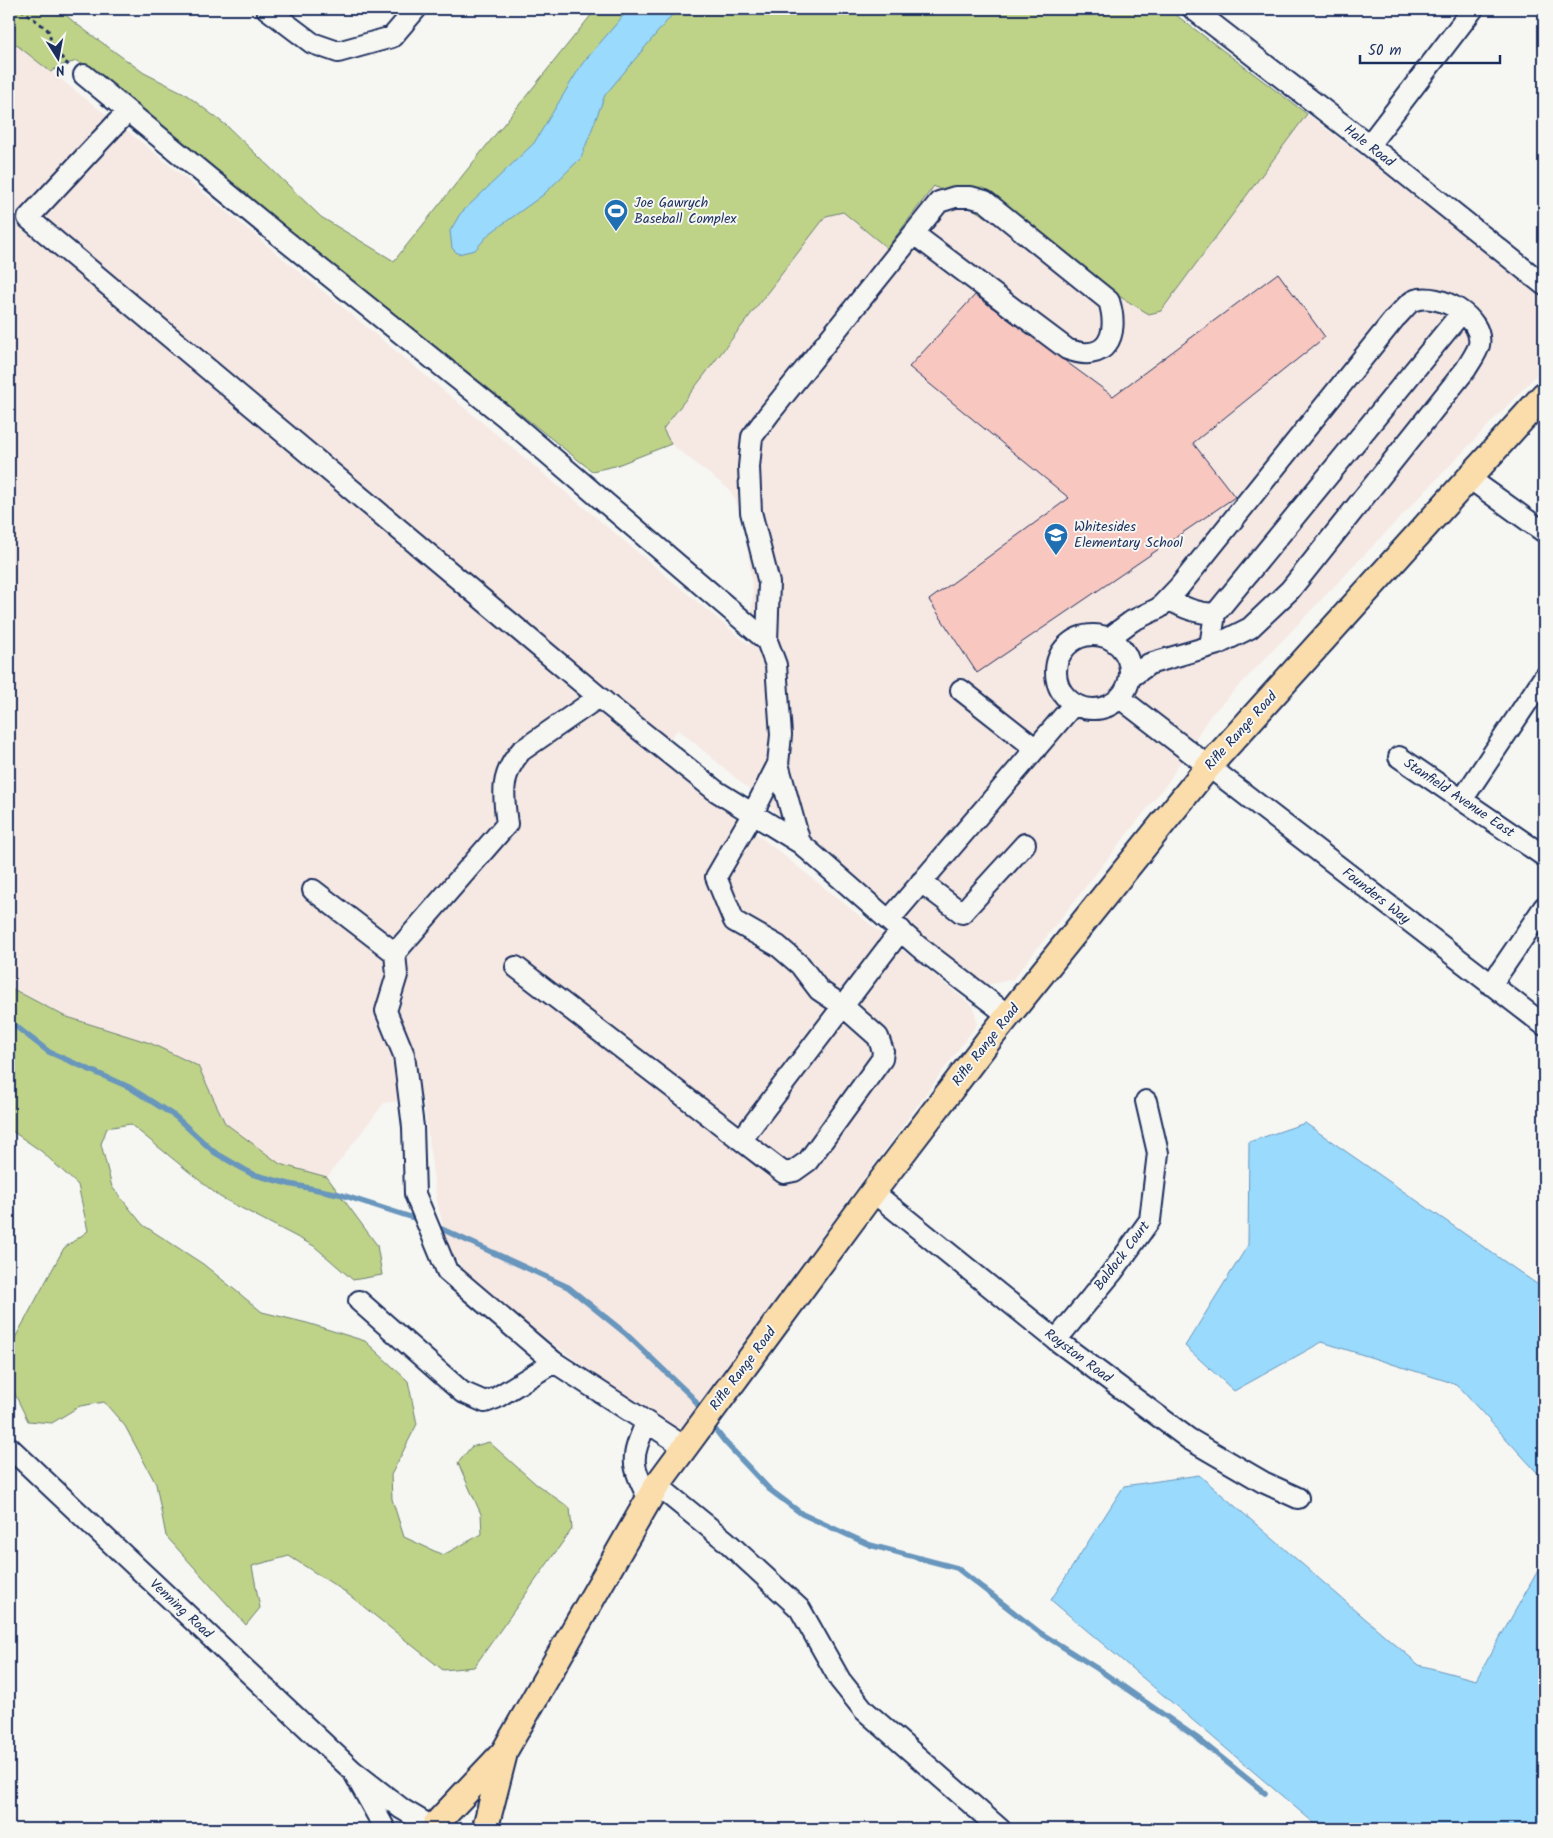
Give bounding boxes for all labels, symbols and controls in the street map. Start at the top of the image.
north arrow [32,32,82,82]
scale bar [1360,32,1500,64]
text: 50 m [1368,39,1402,63]
text: N [54,58,67,81]
street label: Hale Road [1339,119,1400,174]
place label: Joe Gawrych Baseball Complex [634,192,737,230]
sports icon: Joe Gawrych Baseball Complex [603,198,629,232]
place label: Whitesides Elementary School [1074,516,1183,554]
school or university icon: Whitesides Elementary School [1043,522,1069,556]
street label: Rifle Range Road [1199,686,1283,775]
street label: Stanfield Avenue East [1399,753,1519,844]
street label: Founders Way [1337,862,1415,930]
street label: Rifle Range Road [947,998,1026,1091]
street label: Baldock Court [1088,1216,1156,1295]
street label: Rifle Range Road [704,1322,782,1416]
street label: Royston Road [1039,1323,1117,1389]
street label: Venning Road [144,1574,218,1645]

